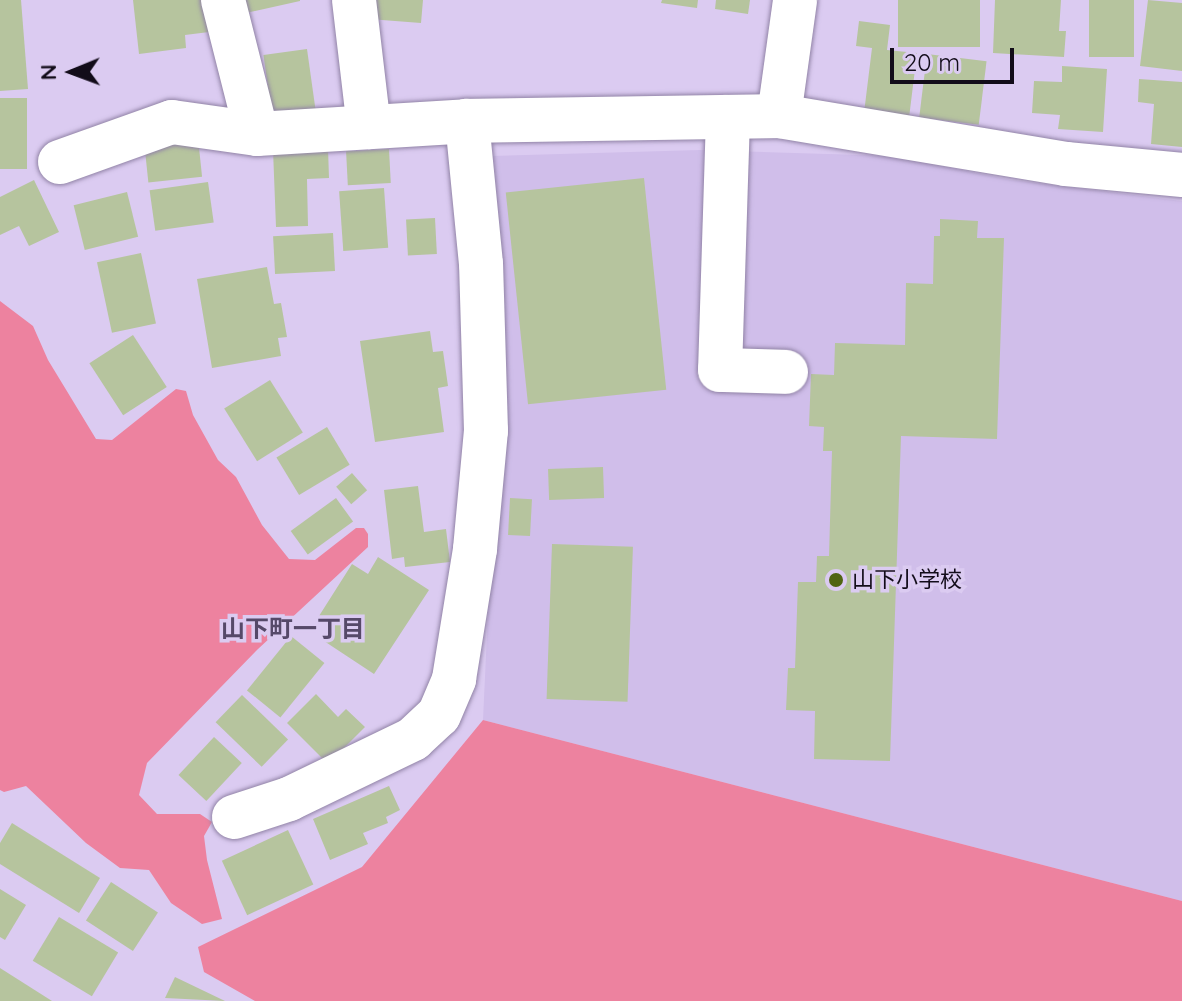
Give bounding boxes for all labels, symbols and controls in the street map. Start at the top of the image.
north arrow [32,32,112,112]
scale bar [894,32,1018,82]
text: 20 m [904,47,960,77]
text: N [34,64,62,81]
place label: 山下小学校 [852,567,962,593]
marker: 山下小学校 [827,571,845,589]
district label: 山下町一丁目 [221,615,365,643]

